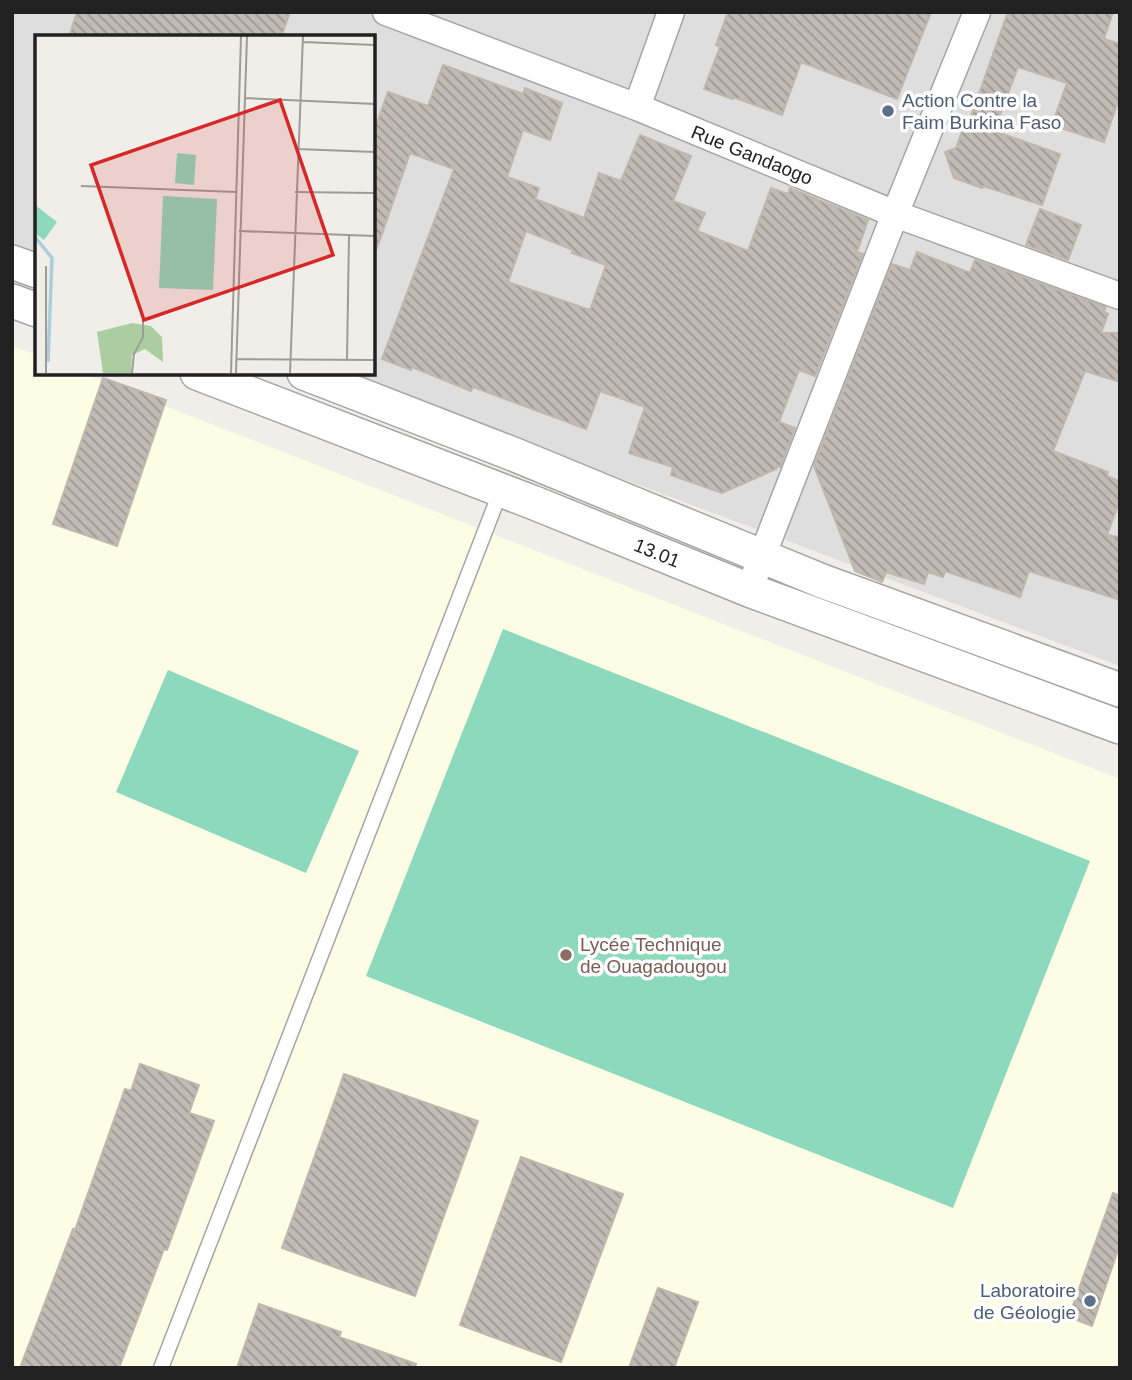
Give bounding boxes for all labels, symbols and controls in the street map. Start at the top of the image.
inset map [35,35,374,374]
place label: Action Contre la Faim Burkina Faso [902,90,1061,133]
marker: Action Contre la Faim Burkina Faso [880,103,896,119]
street label: Rue Gandaogo [688,121,816,189]
street label: 13.01 [631,534,683,572]
place label: Lycée Technique de Ouagadougou [580,934,727,977]
marker: Lycée Technique de Ouagadougou [558,947,574,963]
place label: Laboratoire de Géologie [974,1280,1076,1323]
marker: Laboratoire de Géologie [1082,1293,1098,1309]

